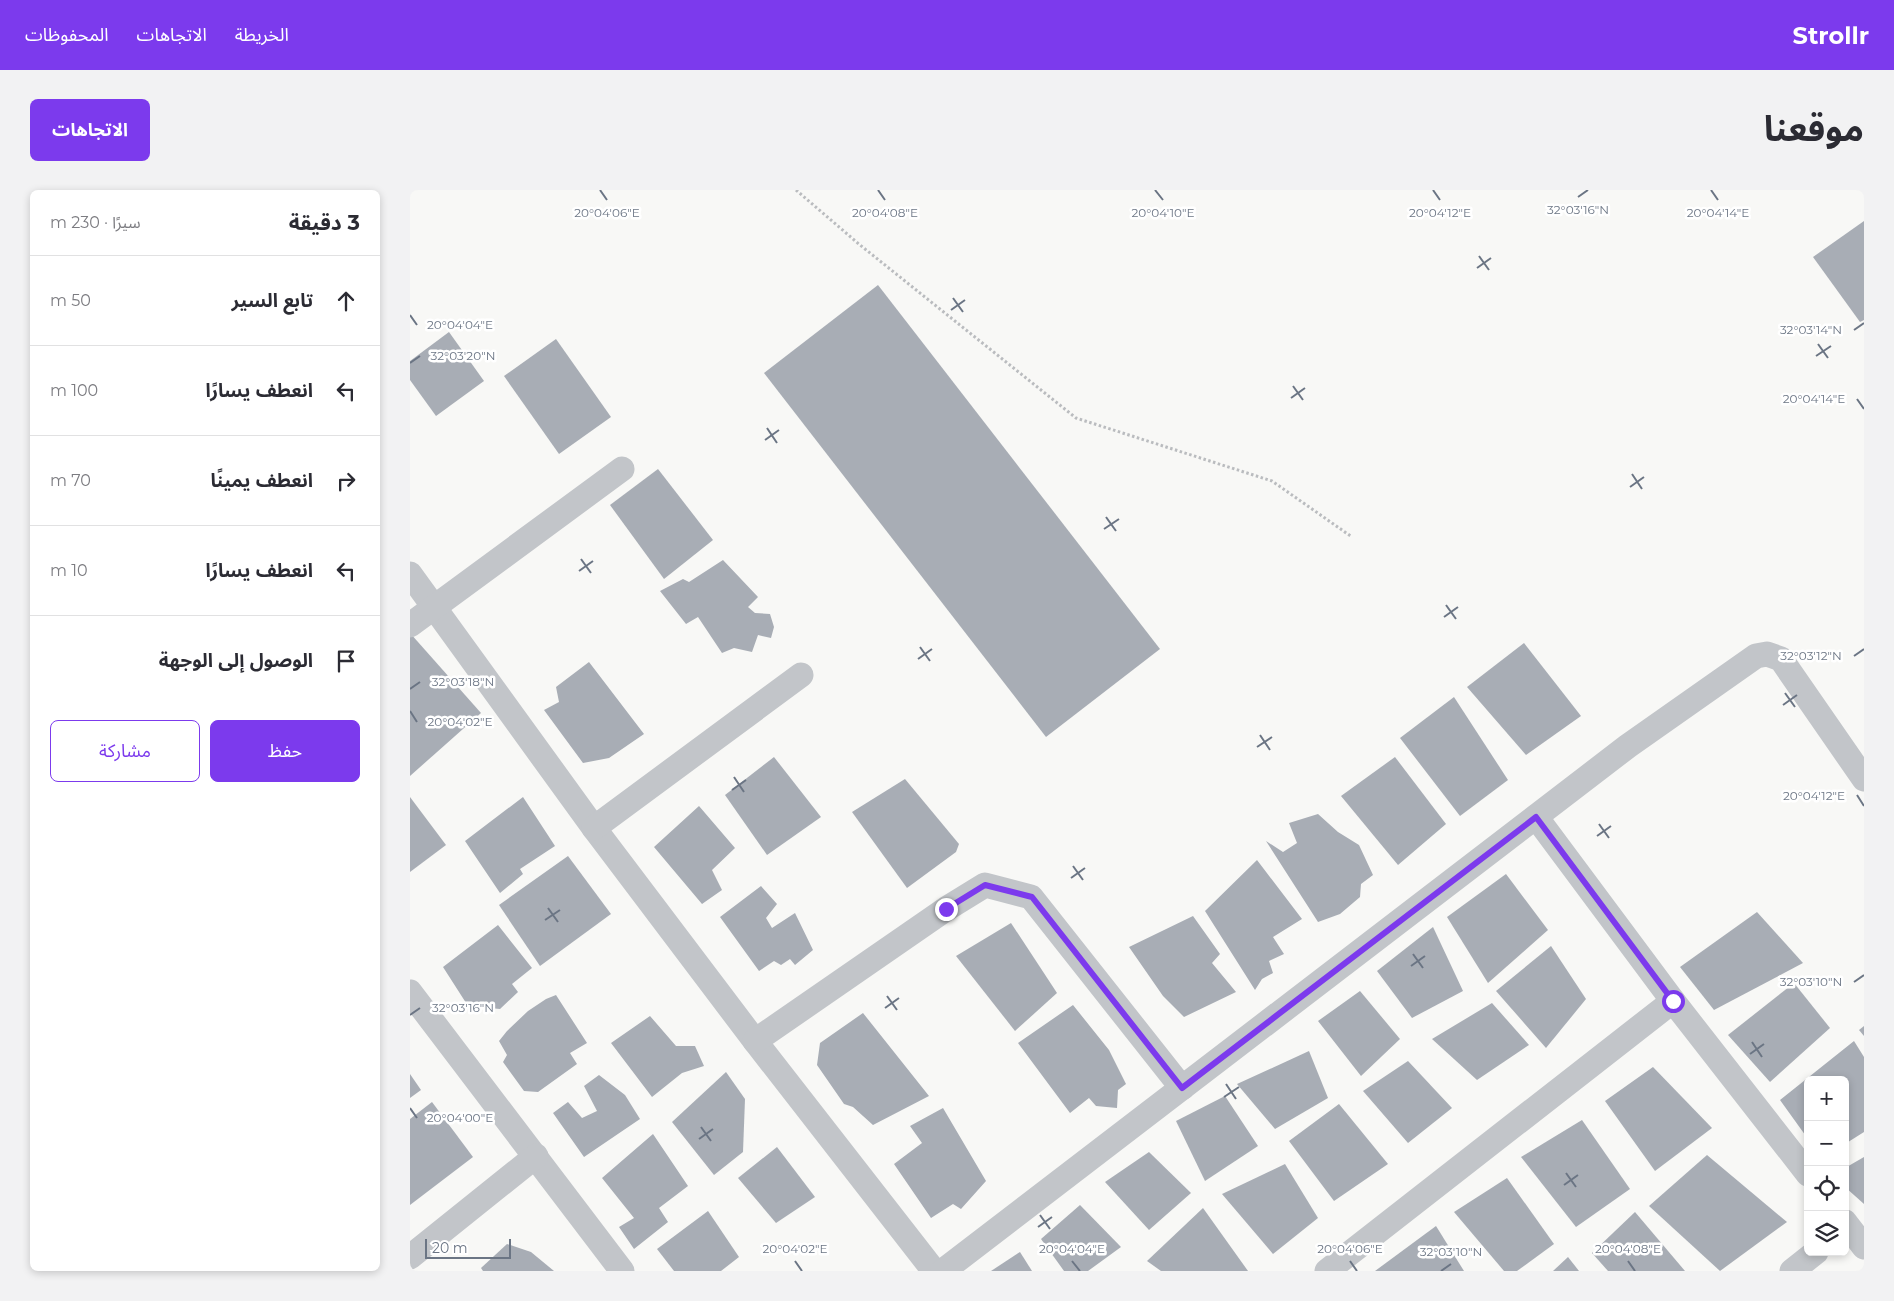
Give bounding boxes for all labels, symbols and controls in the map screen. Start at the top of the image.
text: Strollr [1793,21,1869,50]
text: المحفوظات [25,24,109,46]
text: الاتجاهات [137,24,207,46]
text: الخريطة [235,24,289,46]
button: الاتجاهات [30,99,150,161]
text: موقعنا [1764,107,1864,150]
text: 32°03'16"N [1547,202,1609,217]
text: 20°04'06"E [574,205,640,220]
text: 20°04'08"E [852,205,918,220]
text: 20°04'10"E [1131,205,1195,220]
text: 20°04'12"E [1409,205,1471,220]
text: 20°04'14"E [1687,205,1749,220]
text: 3 دقيقة [289,210,360,235]
text: سيرًا · 230 m [50,213,141,232]
icon: ahead [332,287,360,315]
text: تابع السير [231,289,313,312]
text: 50 m [50,291,91,310]
text: 20°04'04"E [427,317,493,332]
text: 32°03'14"N [1780,322,1842,337]
text: 32°03'20"N [431,348,495,363]
icon: left [332,377,360,405]
text: انعطف يسارًا [206,379,313,402]
text: 100 m [50,381,98,400]
text: 20°04'14"E [1783,391,1845,406]
icon: right [332,467,360,495]
text: انعطف يمينًا [210,469,313,492]
text: 70 m [50,471,91,490]
icon: left [332,557,360,585]
text: انعطف يسارًا [206,559,313,582]
text: 10 m [50,561,88,580]
icon: arrive [332,647,360,675]
text: 32°03'12"N [1780,648,1842,663]
text: الوصول إلى الوجهة [159,649,313,672]
text: 32°03'18"N [432,674,494,689]
text: 20°04'02"E [427,714,493,729]
button: مشاركة [50,720,200,782]
button: حفظ [210,720,360,782]
text: 20°04'12"E [1783,788,1845,803]
route end [935,898,958,921]
text: 32°03'10"N [1780,974,1842,989]
route start [1662,990,1685,1013]
text: 32°03'16"N [432,1000,494,1015]
map controls [1804,1076,1849,1256]
button: + [1804,1076,1849,1121]
text: 20°04'00"E [427,1110,493,1125]
button: − [1804,1121,1849,1166]
button: locate [1804,1166,1849,1211]
button: layers [1804,1211,1849,1256]
scale bar [425,1236,511,1259]
text: 20 m [432,1239,468,1257]
text: 20°04'02"E [762,1241,828,1256]
text: 20°04'04"E [1039,1241,1105,1256]
text: 20°04'06"E [1317,1241,1383,1256]
text: 20°04'08"E [1595,1241,1661,1256]
text: 32°03'10"N [1420,1244,1482,1259]

